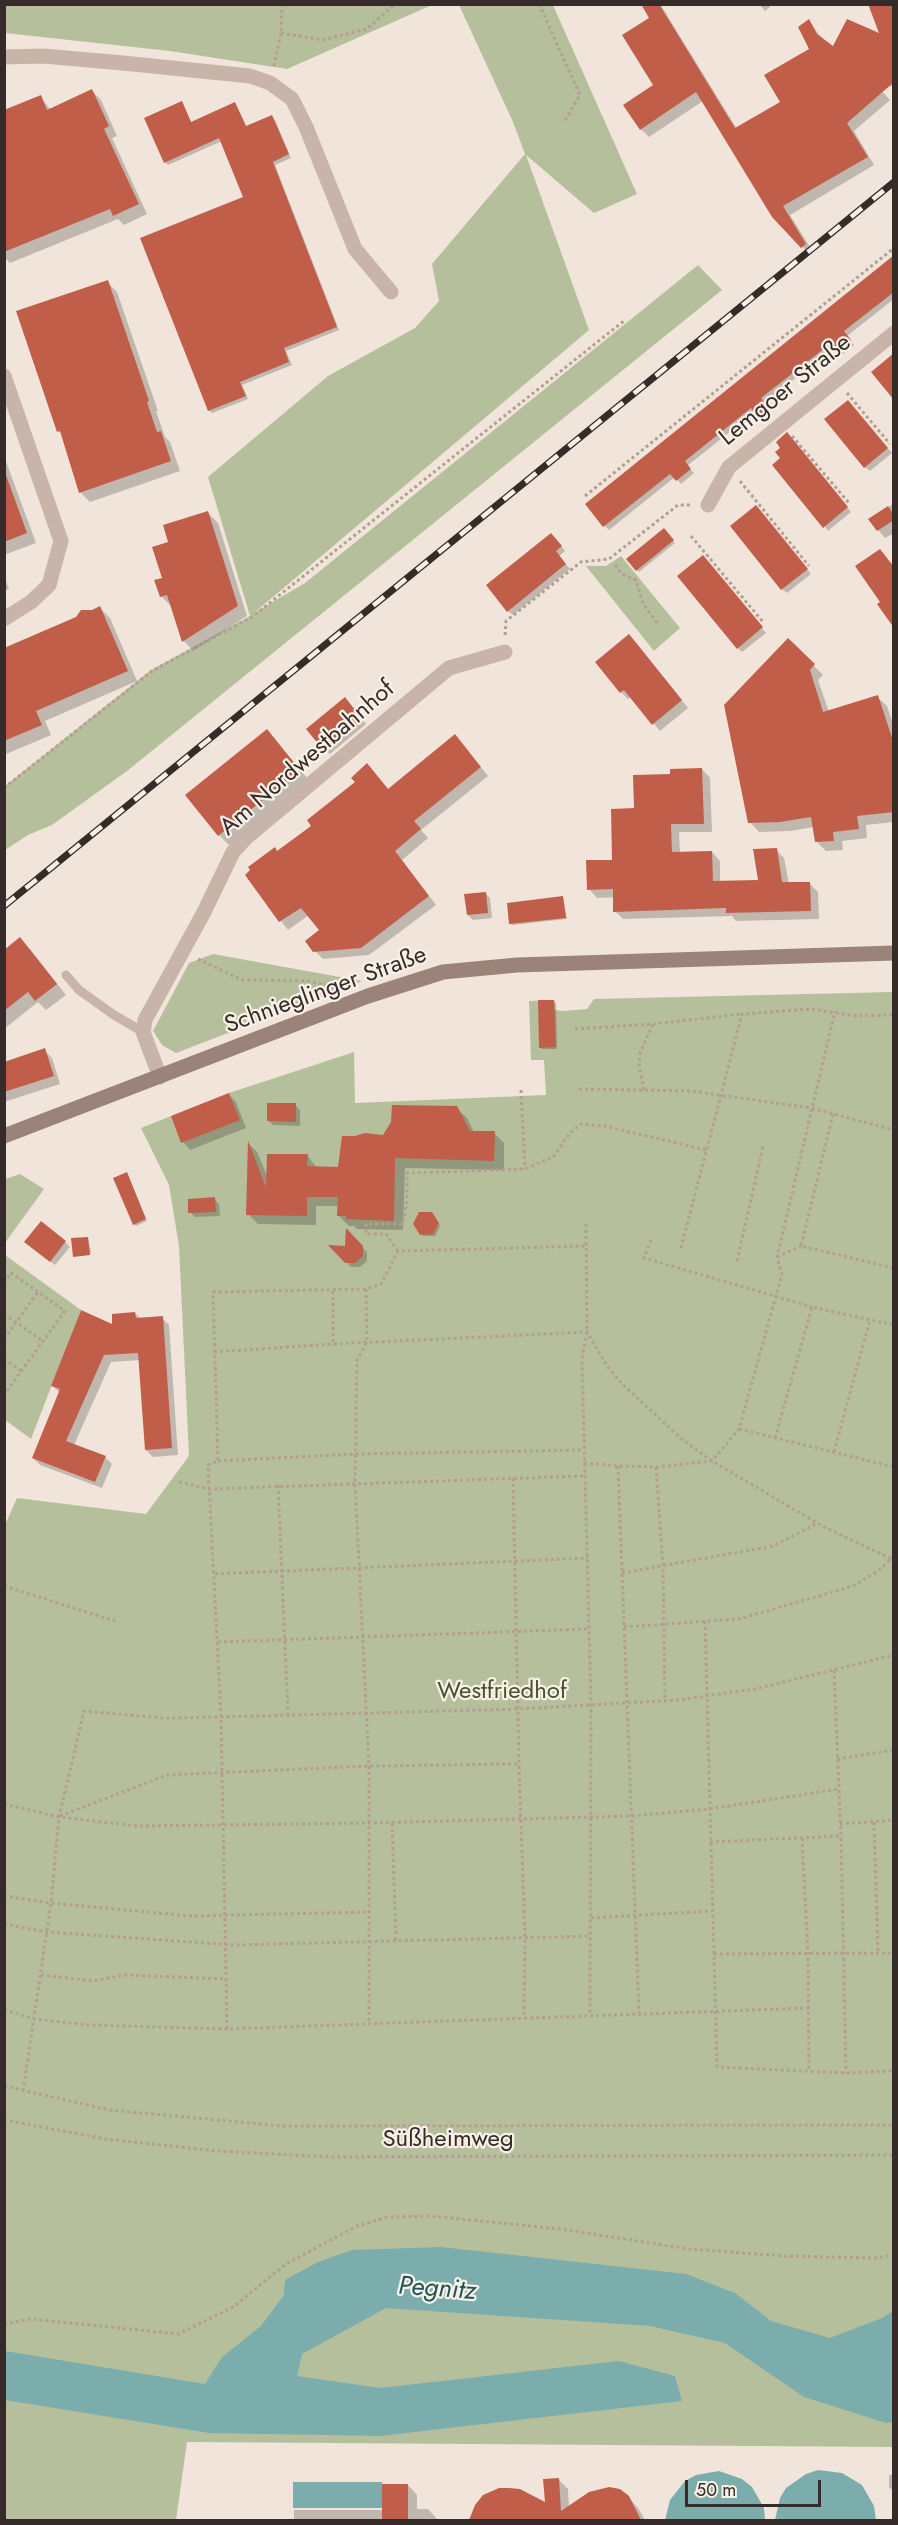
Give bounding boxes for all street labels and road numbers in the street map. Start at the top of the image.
street label: Lemgoer Straße [714,329,858,453]
street label: Am Nordwestbahnhof [215,675,401,843]
street label: Schnieglinger Straße [221,941,431,1041]
street label: Süßheimweg [382,2126,514,2154]

